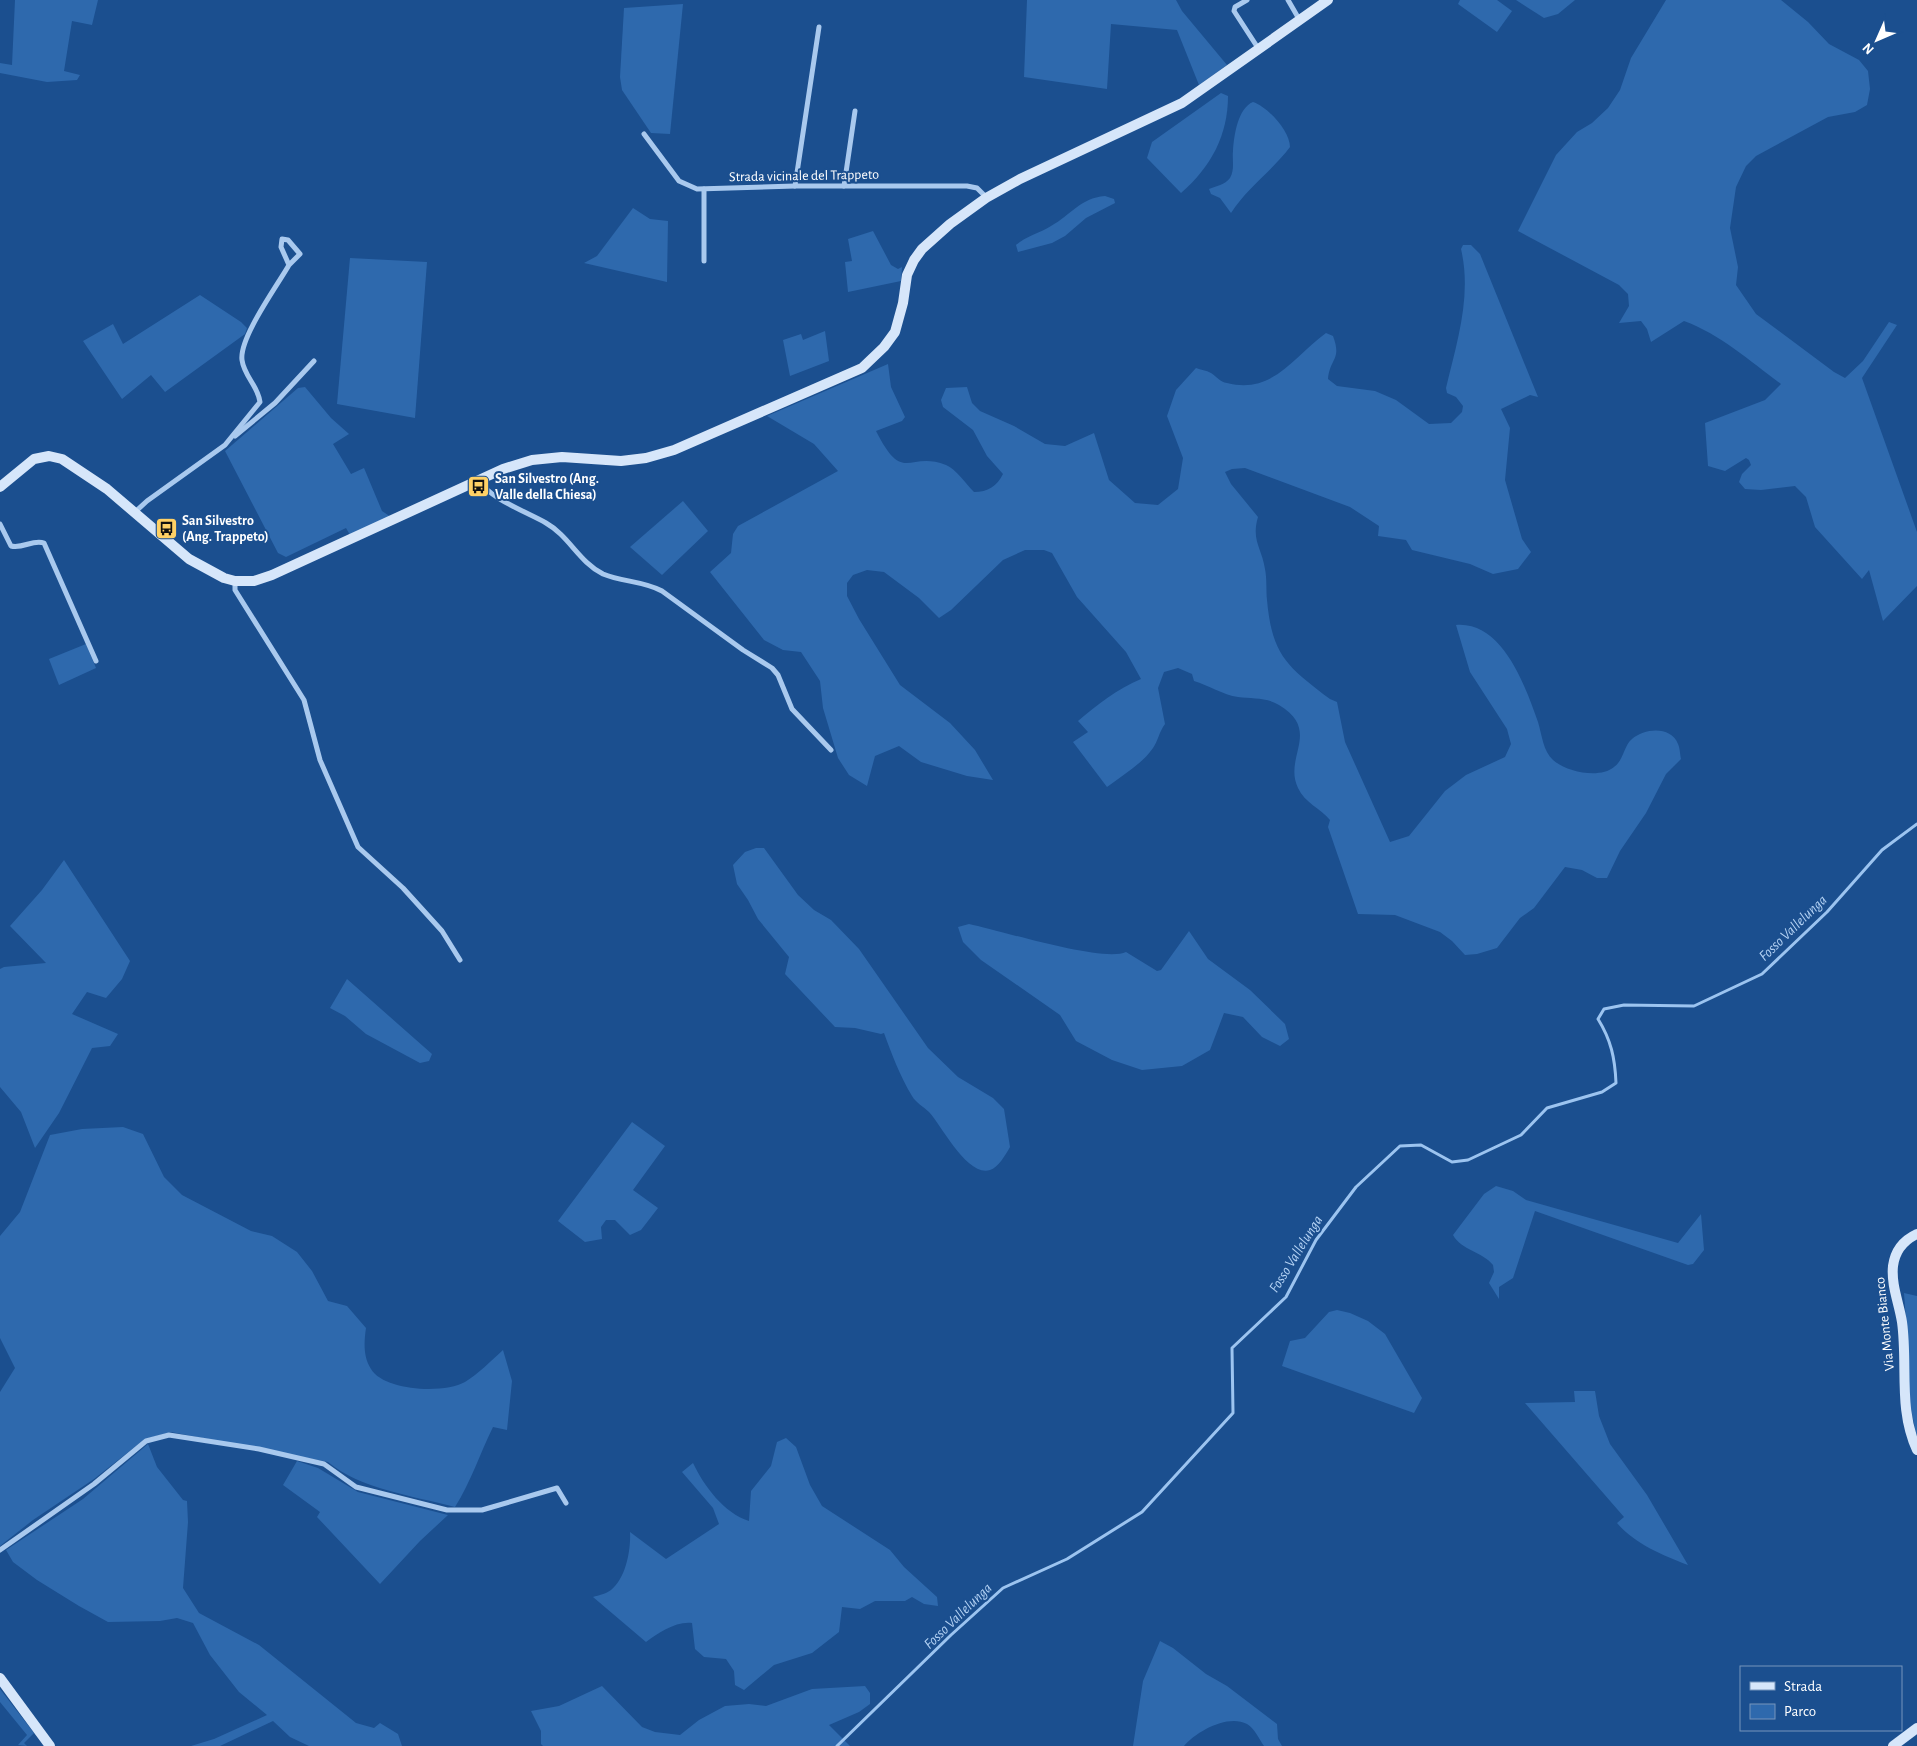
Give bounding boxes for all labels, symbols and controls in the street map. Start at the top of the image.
north arrow [1852,15,1902,65]
text: N [1860,40,1877,57]
street label: Strada vicinale del Trappeto [729,168,879,184]
place label: San Silvestro (Ang. Valle della Chiesa) [495,472,599,502]
bus stop icon: San Silvestro (Ang. Valle della Chiesa) [467,475,491,499]
place label: San Silvestro (Ang. Trappeto) [182,514,269,544]
bus stop icon: San Silvestro (Ang. Trappeto) [154,517,178,541]
water label: Fosso Vallelunga [1756,892,1830,964]
water label: Fosso Vallelunga [1266,1213,1326,1295]
street label: Via Monte Bianco [1873,1276,1897,1372]
water label: Fosso Vallelunga [921,1580,995,1652]
legend [1740,1666,1902,1731]
text: Strada [1784,1679,1822,1694]
text: Parco [1784,1704,1816,1719]

